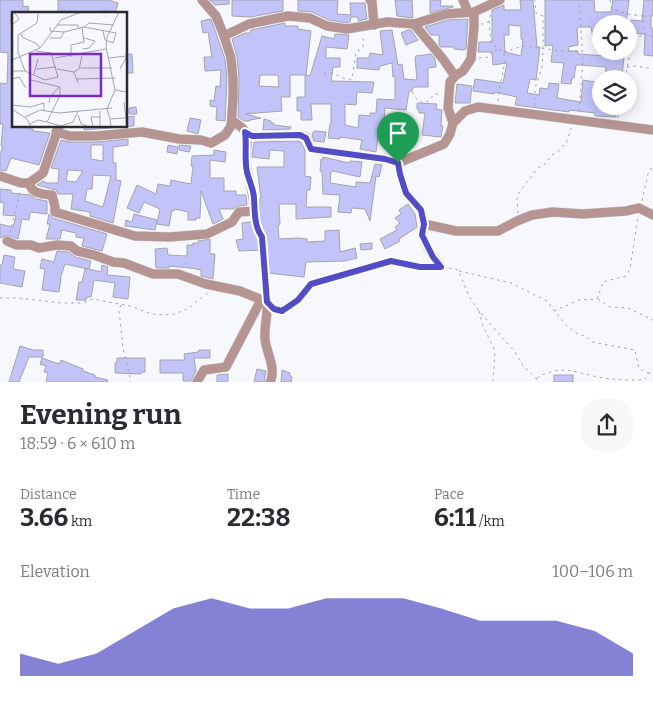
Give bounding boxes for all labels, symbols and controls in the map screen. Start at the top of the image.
inset map [12,12,128,128]
map controls [592,15,637,115]
button: locate [592,15,637,60]
button: layers [592,70,637,115]
pin [377,112,419,163]
icon: arrive [384,119,412,147]
text: Evening run [20,398,181,431]
button: share [581,399,633,451]
text: 18:59 · 6 × 610 m [20,434,135,453]
text: Distance [20,486,77,503]
text: Time [227,486,260,503]
text: Pace [434,486,464,503]
text: 3.66 [20,503,68,533]
text: 22:38 [227,503,290,533]
text: 6:11 [434,503,476,533]
text: km [68,513,92,530]
text: /km [476,513,505,530]
text: Elevation [20,562,90,581]
text: 100–106 m [552,562,633,581]

